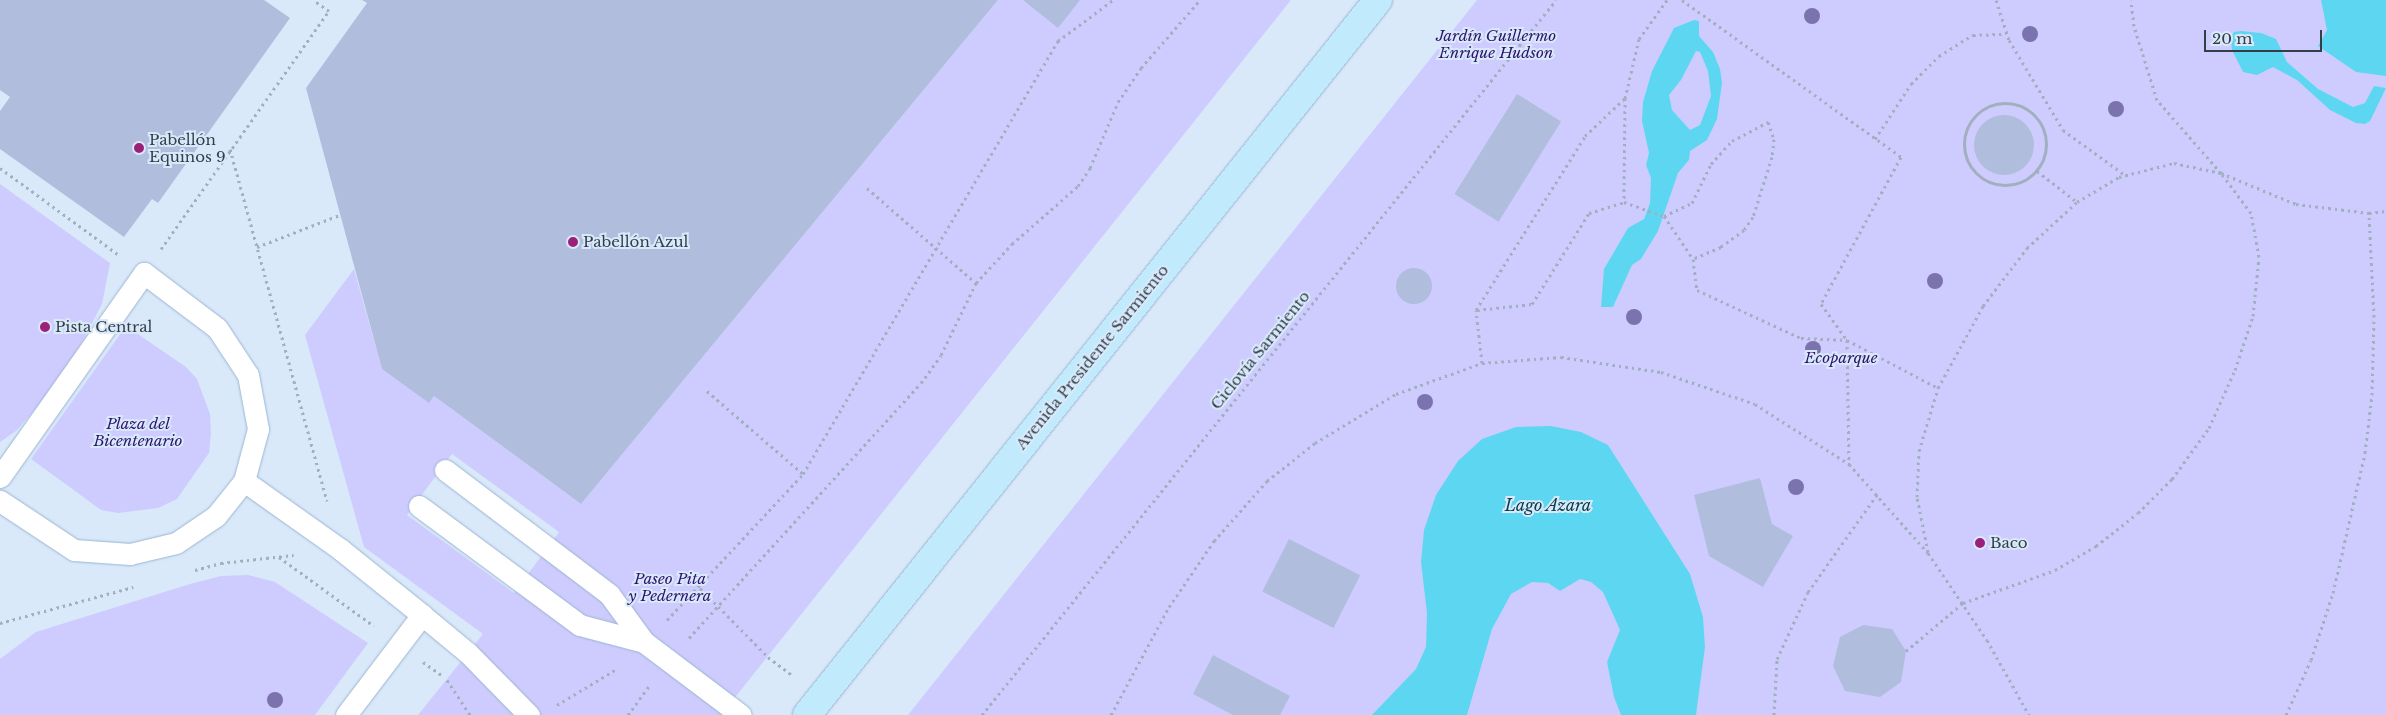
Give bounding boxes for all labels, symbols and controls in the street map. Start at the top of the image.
scale bar [2206,20,2324,52]
park label: Jardín Guillermo Enrique Hudson [1436,26,1556,61]
text: 20 m [2212,29,2252,48]
place label: Pabellón Equinos 9 [149,130,226,165]
marker: Pabellón Equinos 9 [133,142,145,154]
place label: Pabellón Azul [583,233,689,251]
marker: Pabellón Azul [567,236,579,248]
street label: Avenida Presidente Sarmiento [1012,261,1172,453]
street label: Ciclovía Sarmiento [1207,287,1313,413]
place label: Pista Central [55,318,152,336]
marker: Pista Central [39,321,51,333]
park label: Ecoparque [1804,349,1878,367]
park label: Plaza del Bicentenario [94,414,182,449]
water label: Lago Azara [1504,495,1592,515]
place label: Baco [1990,534,2028,552]
marker: Baco [1974,537,1986,549]
park label: Paseo Pita y Pedernera [629,569,711,604]

